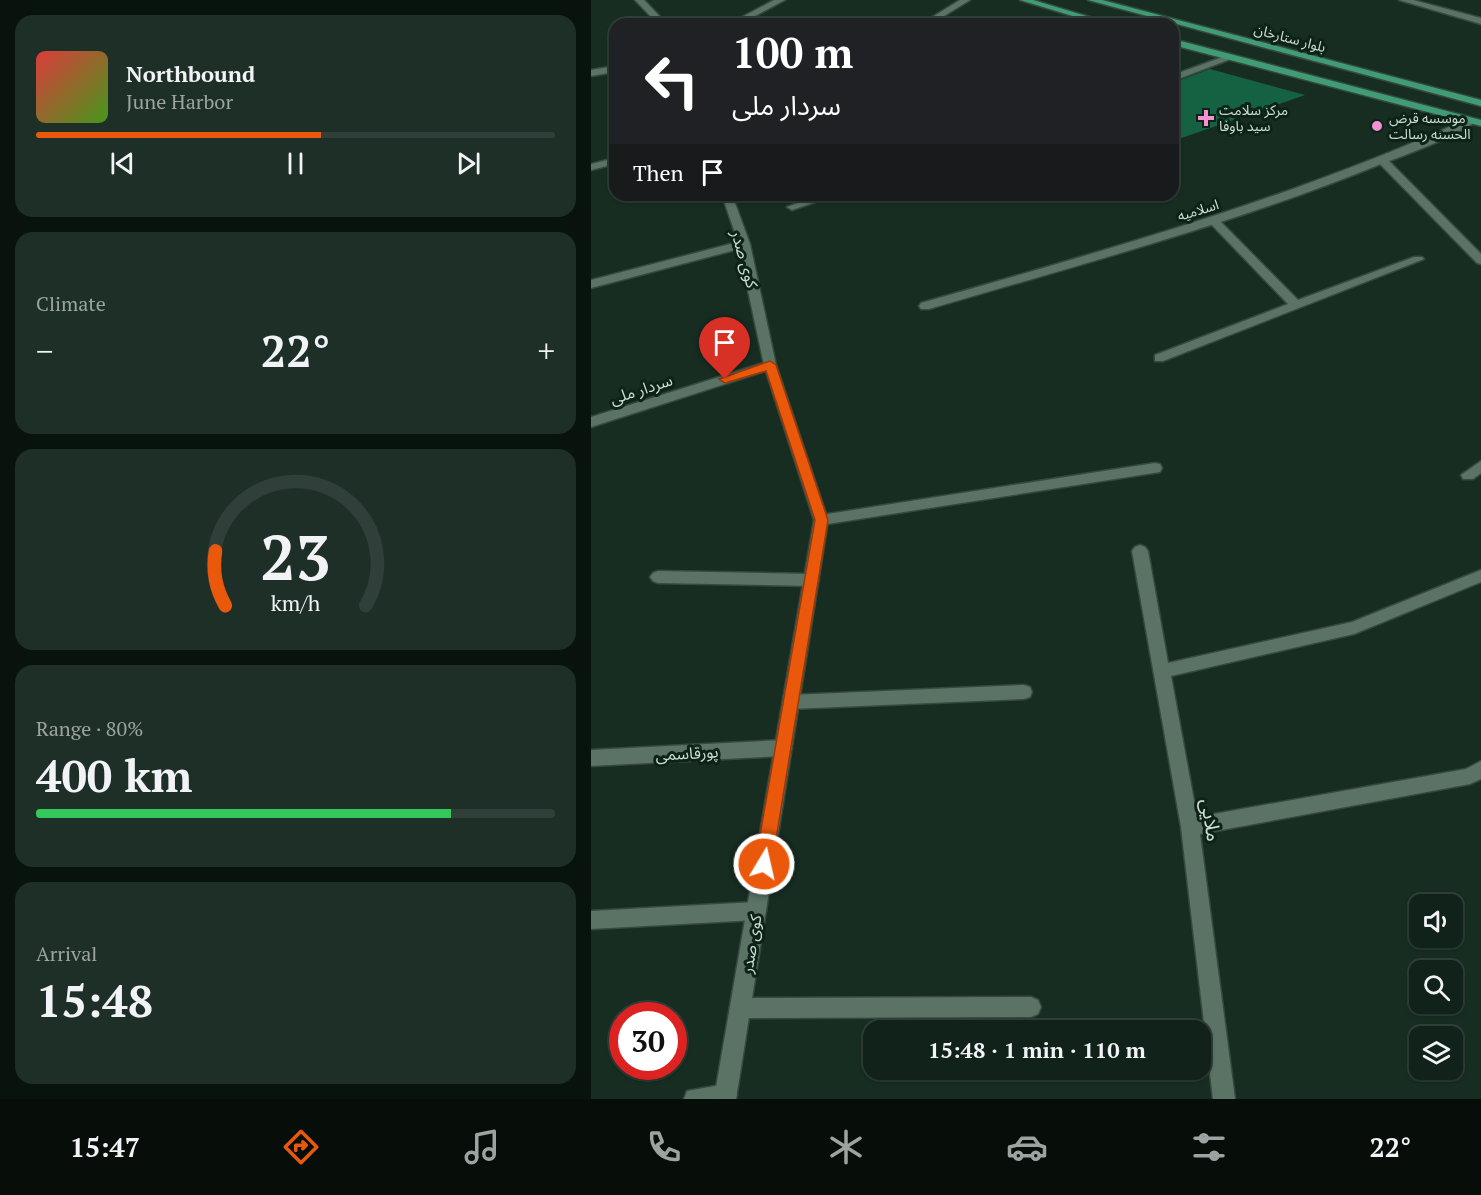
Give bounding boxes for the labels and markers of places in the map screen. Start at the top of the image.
place label: مرکز سلامت سید باوفا [1219,100,1288,135]
place label: موسسه قرض الحسنه رسالت [1389,108,1471,143]
marker: مرکز سلامت سید باوفا [1197,109,1215,127]
marker: موسسه قرض الحسنه رسالت [1370,119,1384,133]
pin [699,317,750,379]

